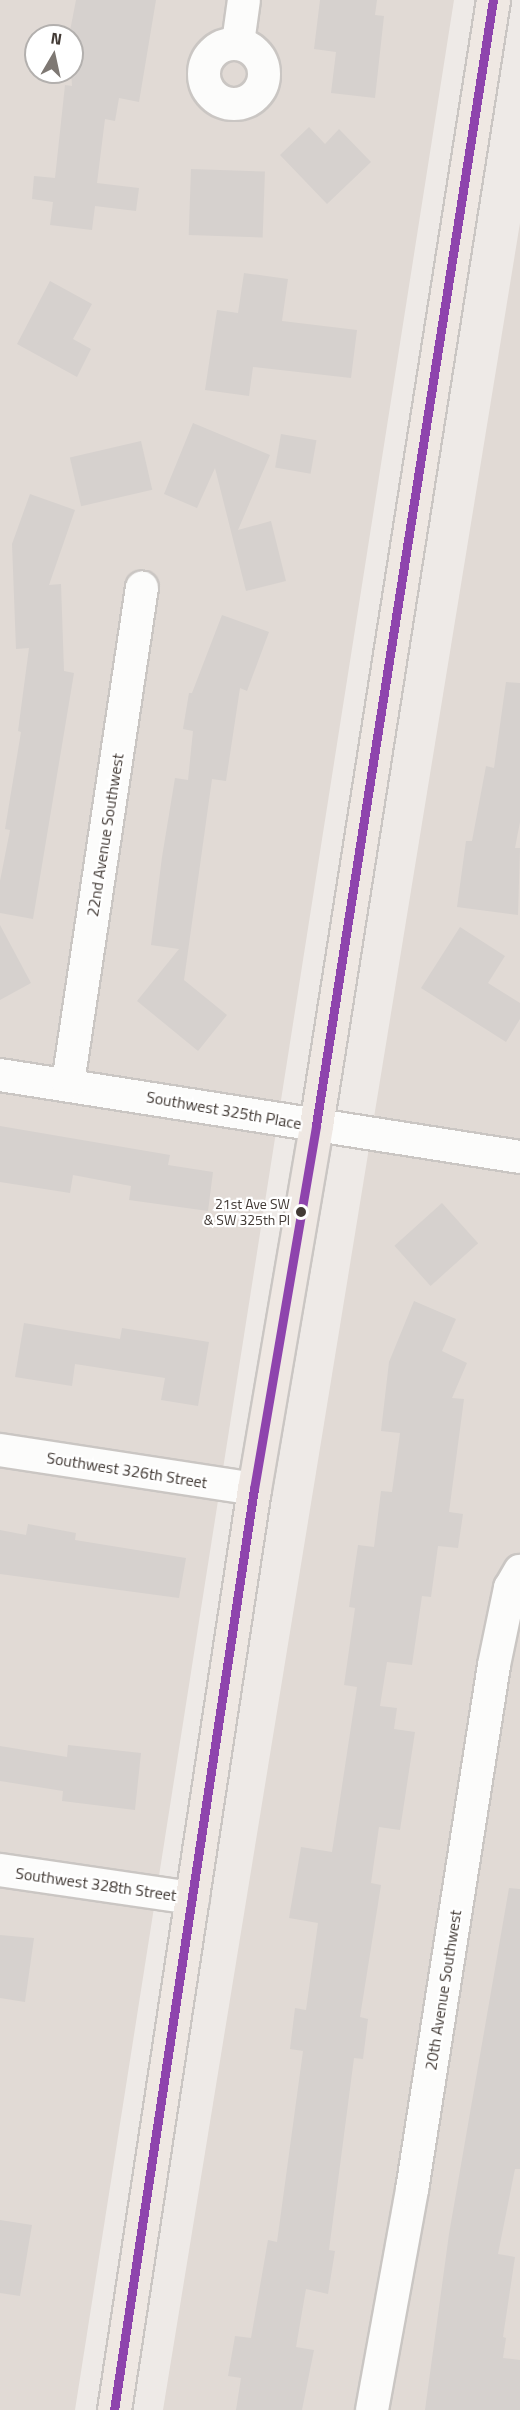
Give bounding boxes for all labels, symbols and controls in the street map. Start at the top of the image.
north arrow [24,24,84,84]
text: N [49,25,64,51]
street label: 22nd Avenue Southwest [83,752,127,918]
street label: Southwest 325th Place [145,1087,303,1133]
place label: 21st Ave SW & SW 325th Pl [204,1196,290,1228]
marker: 21st Ave SW & SW 325th Pl [295,1206,307,1218]
street label: Southwest 326th Street [45,1448,209,1492]
street label: Southwest 328th Street [14,1863,178,1905]
street label: 20th Avenue Southwest [421,1908,465,2072]

